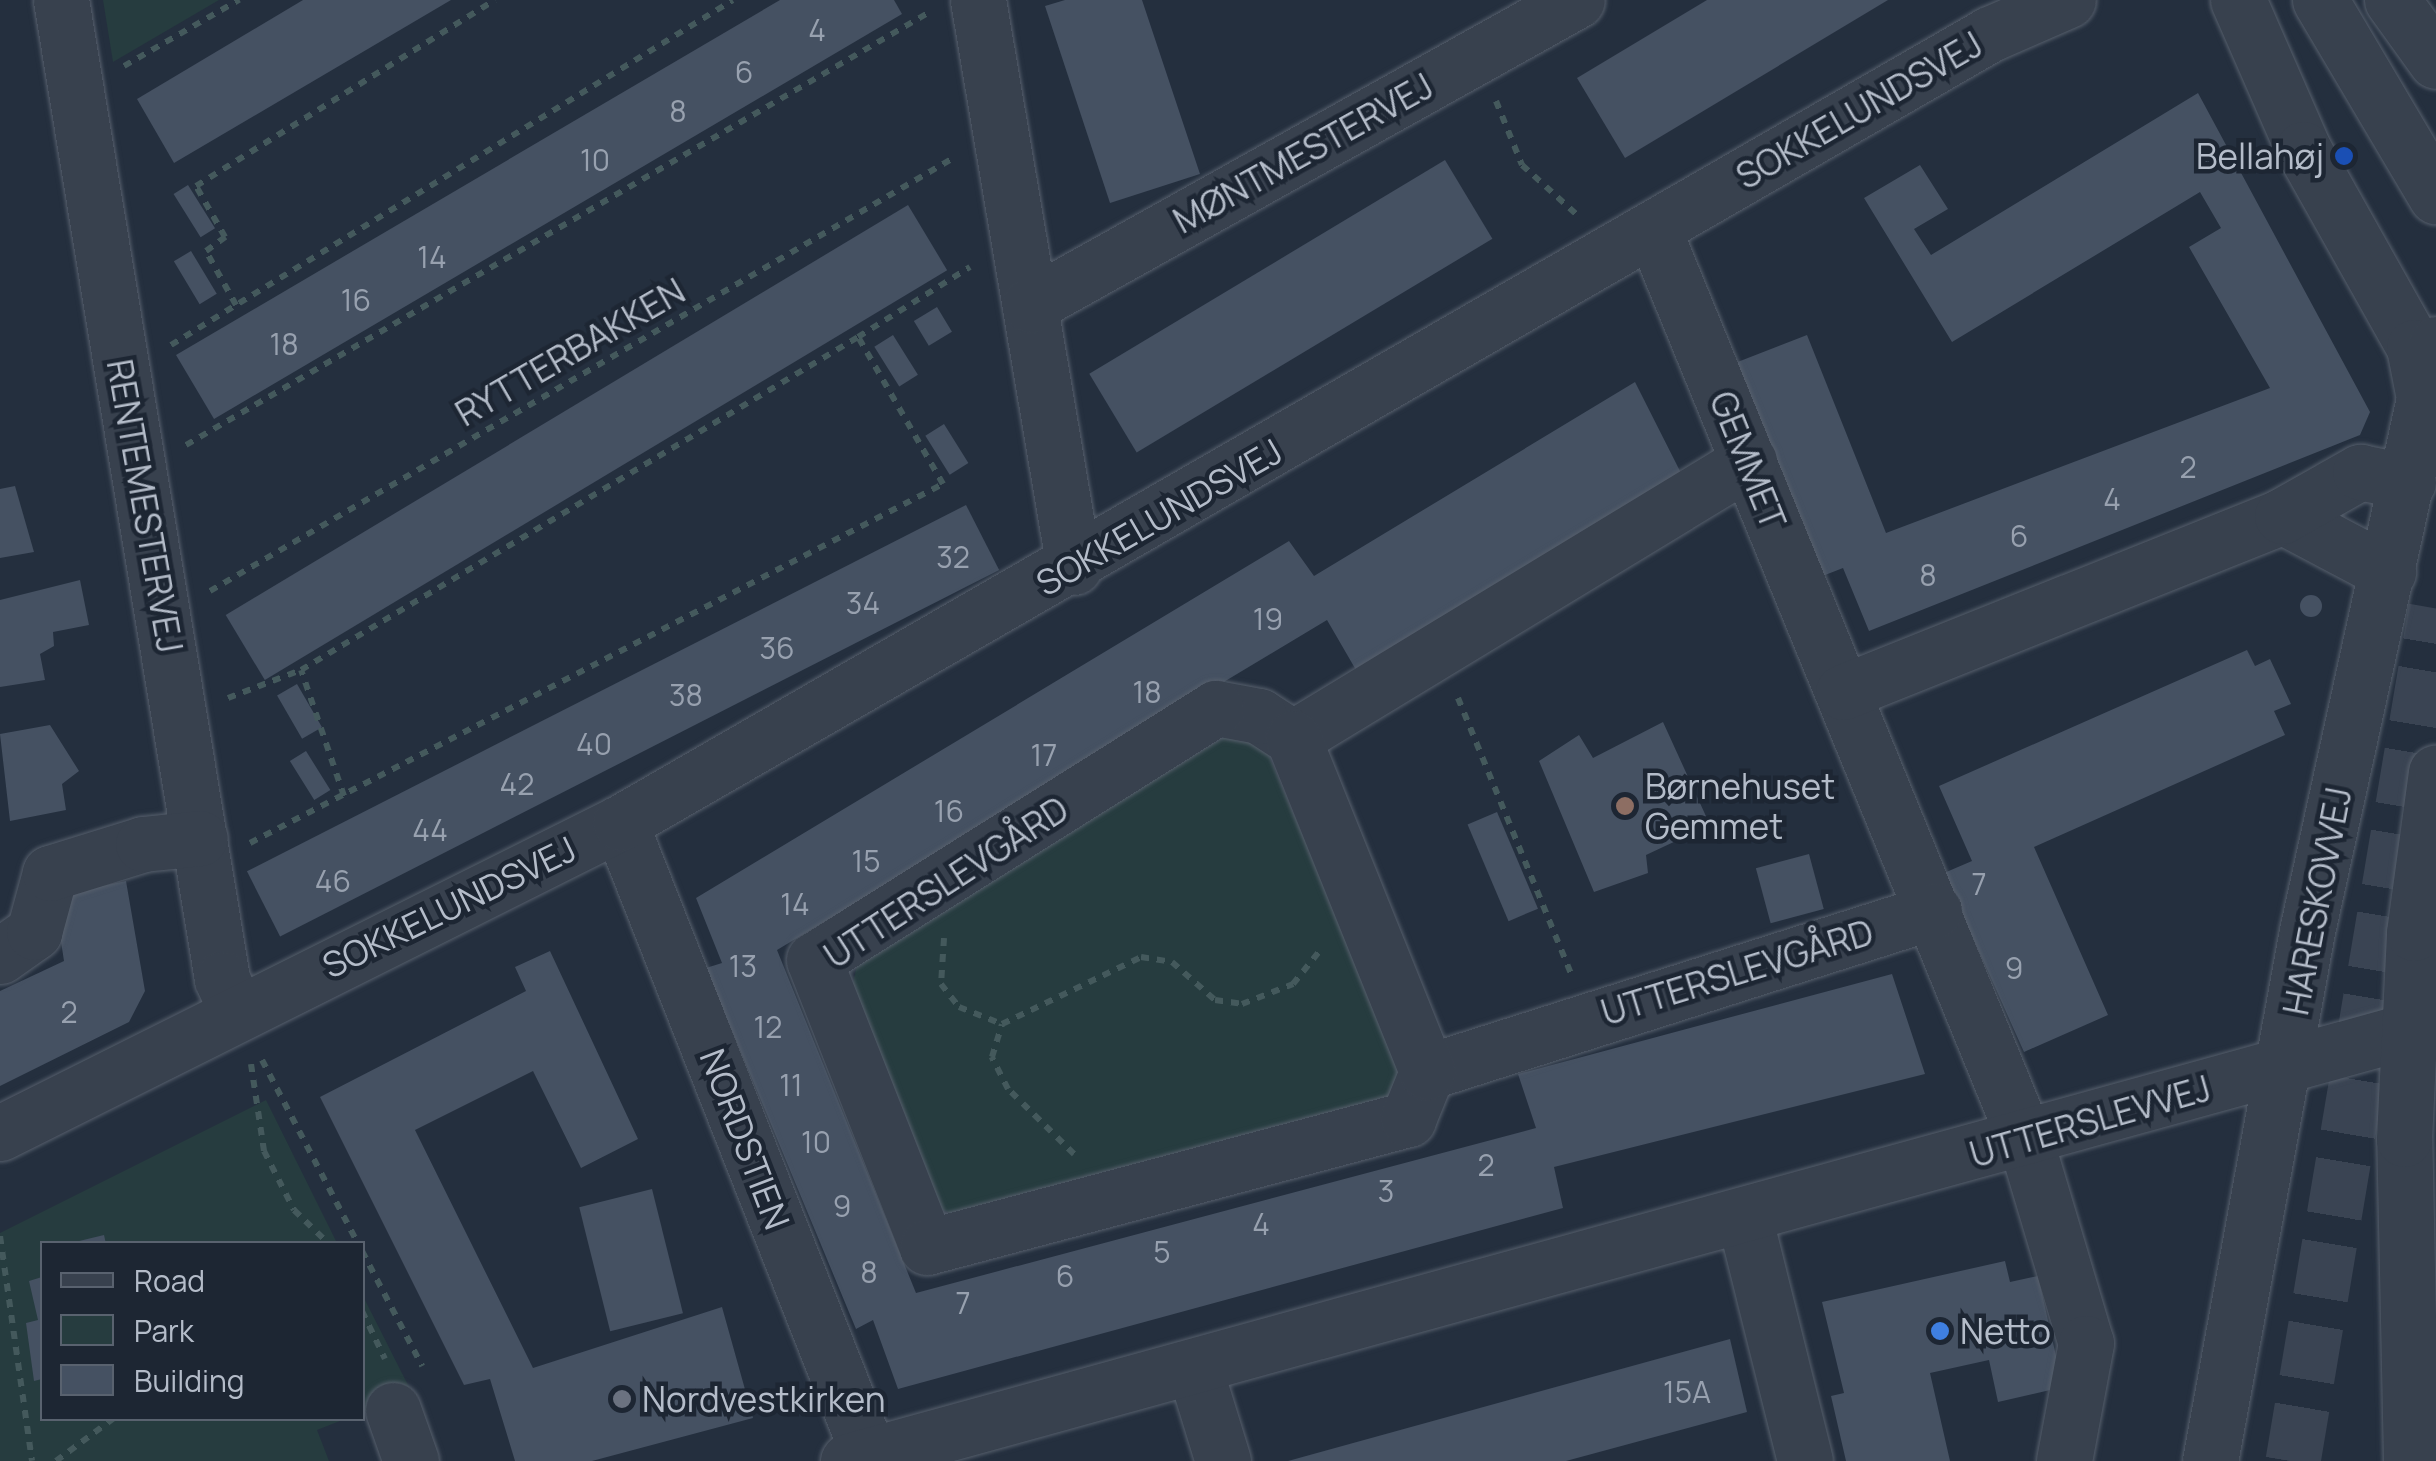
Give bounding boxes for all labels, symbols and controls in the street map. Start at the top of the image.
house number: 4 [808,12,826,48]
street label: SOKKELUNDSVEJ [1729,23,1989,197]
house number: 6 [735,54,753,90]
street label: MØNTMESTERVEJ [1166,64,1440,242]
house number: 8 [669,93,687,129]
place label: Bellahøj [2196,135,2324,177]
house number: 10 [580,142,610,178]
marker: Bellahøj [2333,145,2355,167]
house number: 14 [417,239,447,275]
street label: RYTTERBAKKEN [448,270,692,434]
house number: 16 [341,282,371,318]
house number: 18 [269,326,299,362]
street label: RENTEMESTERVEJ [99,356,191,656]
street label: GEMMET [1702,385,1794,535]
street label: SOKKELUNDSVEJ [1029,430,1289,604]
house number: 2 [2179,449,2197,485]
house number: 4 [2103,481,2121,517]
house number: 6 [2010,518,2028,554]
house number: 32 [936,539,970,575]
house number: 8 [1919,557,1937,593]
house number: 34 [846,585,880,621]
house number: 19 [1253,601,1283,637]
house number: 36 [759,630,795,666]
house number: 18 [1132,674,1162,710]
house number: 38 [669,677,703,713]
house number: 40 [576,726,612,762]
house number: 17 [1031,737,1057,773]
place label: Børnehuset Gemmet [1645,765,1835,847]
house number: 42 [500,766,534,802]
street label: HARESKOVVEJ [2274,784,2360,1018]
street label: UTTERSLEVGÅRD [816,788,1076,976]
house number: 16 [934,793,964,829]
marker: Børnehuset Gemmet [1614,795,1636,817]
house number: 44 [412,812,448,848]
street label: SOKKELUNDSVEJ [316,828,582,986]
house number: 15 [851,843,881,879]
house number: 46 [315,863,351,899]
house number: 7 [1971,866,1987,902]
house number: 14 [780,886,810,922]
street label: UTTERSLEVGÅRD [1596,911,1878,1033]
house number: 13 [729,948,757,984]
house number: 9 [2005,950,2023,986]
house number: 2 [60,994,78,1030]
house number: 12 [754,1009,782,1045]
street label: NORDSTIEN [691,1043,799,1235]
house number: 11 [779,1067,803,1103]
street label: UTTERSLEVVEJ [1965,1067,2215,1175]
house number: 10 [801,1124,831,1160]
house number: 2 [1477,1147,1495,1183]
house number: 3 [1378,1173,1394,1209]
house number: 9 [833,1188,851,1224]
house number: 4 [1252,1206,1270,1242]
house number: 5 [1153,1234,1171,1270]
legend [40,1241,365,1421]
house number: 8 [860,1254,878,1290]
house number: 6 [1056,1258,1074,1294]
text: Road [134,1260,205,1301]
house number: 7 [955,1285,971,1321]
text: Park [134,1310,194,1351]
place label: Netto [1960,1310,2051,1352]
marker: Netto [1929,1320,1951,1342]
text: Building [134,1360,245,1401]
house number: 15A [1663,1374,1711,1410]
place label: Nordvestkirken [642,1378,885,1420]
marker: Nordvestkirken [611,1388,633,1410]

